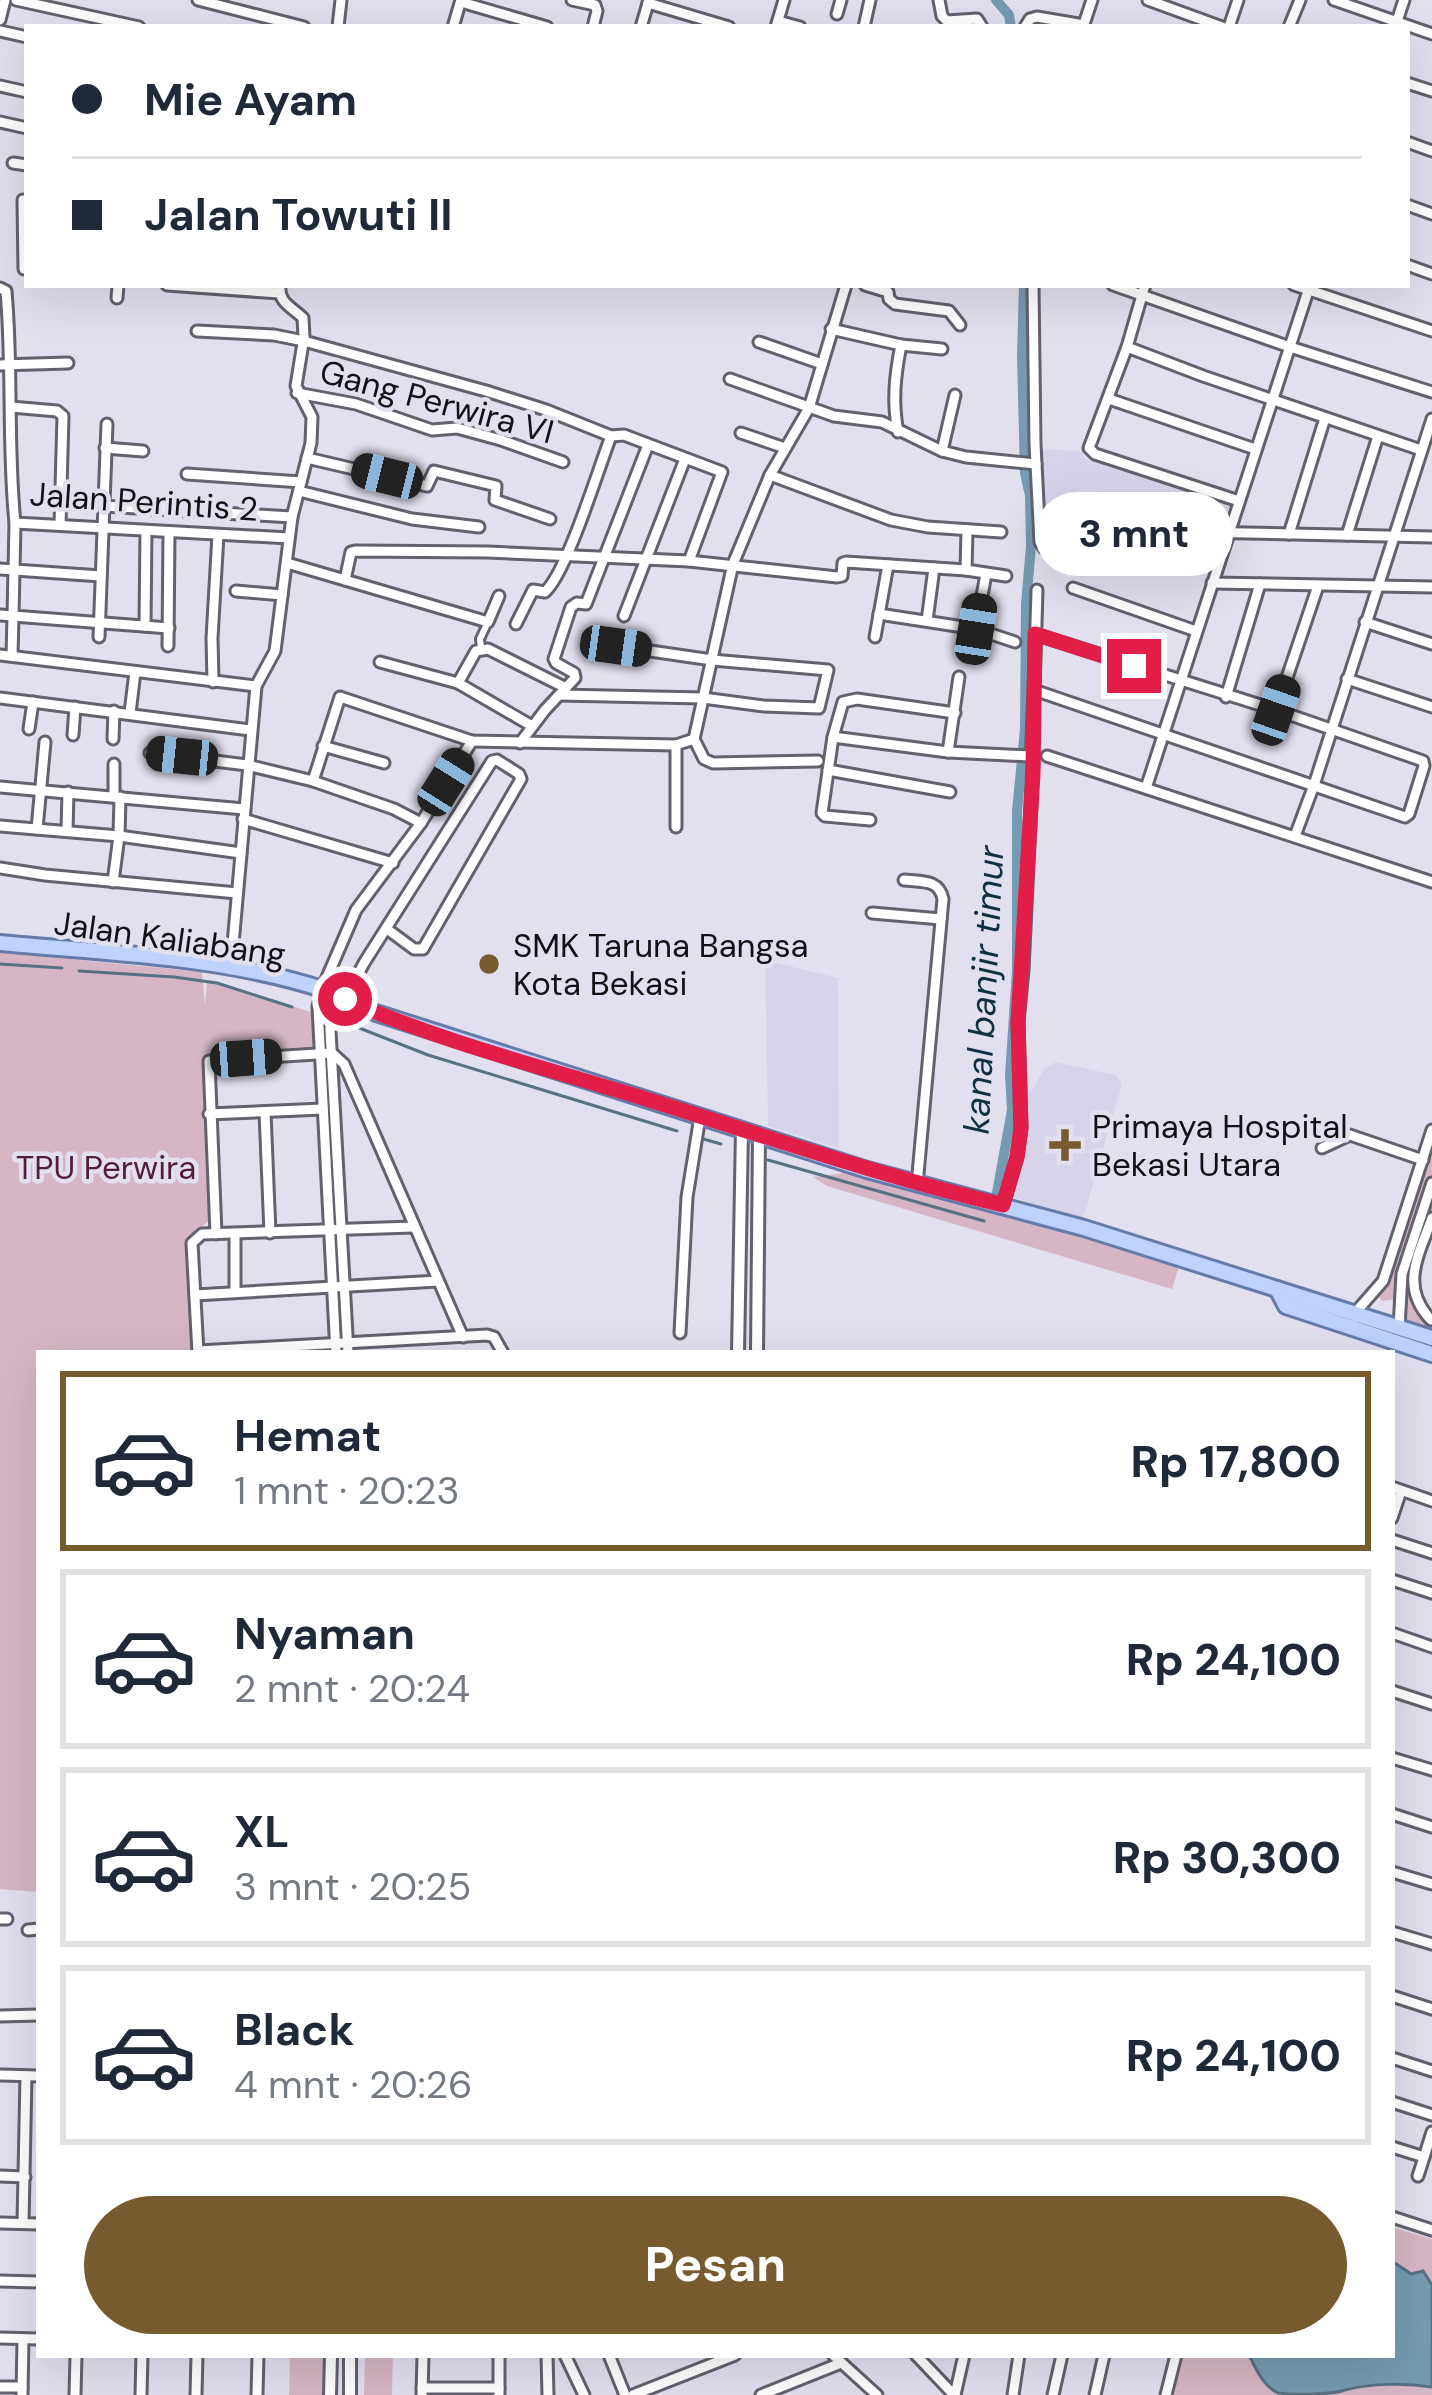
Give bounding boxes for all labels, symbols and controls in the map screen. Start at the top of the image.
text: Mie Ayam [144,70,357,129]
text: Jalan Towuti II [144,185,452,244]
street label: Gang Perwira VI [315,350,558,453]
car [348,450,426,502]
street label: Jalan Perintis 2 [28,472,260,531]
callout: 3 mnt [1035,492,1233,576]
text: 3 mnt [1079,508,1189,559]
car [953,591,999,667]
car [578,623,654,669]
route end [1107,639,1161,693]
car [1247,670,1305,750]
car [144,734,220,778]
car [412,742,480,822]
water label: kanal banjir timur [952,843,1015,1135]
street label: Jalan Kaliabang [51,901,288,976]
place label: SMK Taruna Bangsa Kota Bekasi [513,924,808,1005]
marker: SMK Taruna Bangsa Kota Bekasi [476,951,502,977]
route start [318,972,372,1026]
car [209,1038,283,1078]
place label: Primaya Hospital Bekasi Utara [1092,1105,1348,1186]
marker: Primaya Hospital Bekasi Utara [1049,1129,1081,1161]
park label: TPU Perwira [16,1146,196,1189]
text: Hemat [234,1406,381,1465]
icon: car [90,1407,198,1515]
text: Rp 17,800 [1130,1432,1341,1491]
text: 1 mnt · 20:23 [234,1465,460,1516]
text: Nyaman [234,1604,415,1663]
icon: car [90,1605,198,1713]
text: Rp 24,100 [1126,1630,1341,1689]
text: 2 mnt · 20:24 [234,1663,470,1714]
text: XL [234,1802,289,1861]
icon: car [90,1803,198,1911]
text: Rp 30,300 [1113,1828,1341,1887]
text: 3 mnt · 20:25 [234,1861,471,1912]
text: Black [234,2000,354,2059]
icon: car [90,2001,198,2109]
text: Rp 24,100 [1126,2026,1341,2085]
text: 4 mnt · 20:26 [234,2059,473,2110]
button: Pesan [84,2196,1347,2334]

